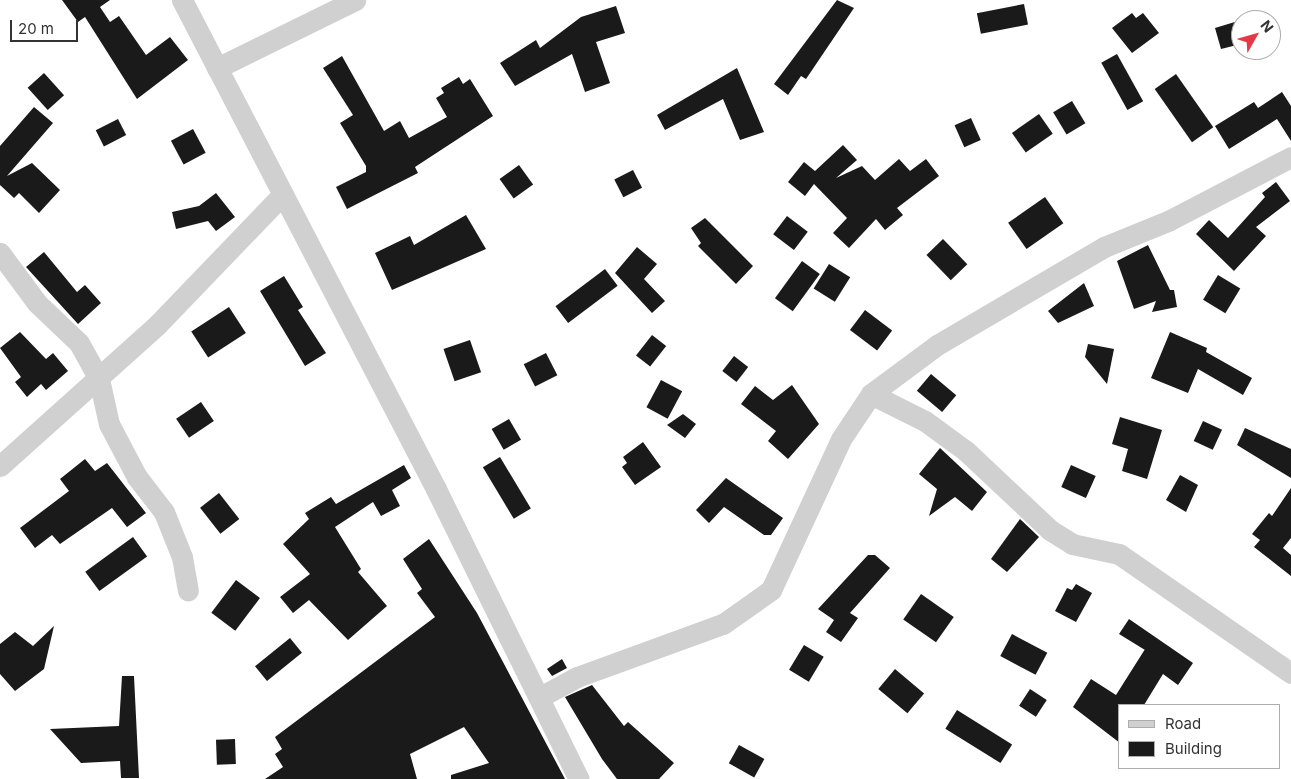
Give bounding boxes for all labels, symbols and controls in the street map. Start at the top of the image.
scale bar [12,10,80,42]
north arrow [1231,10,1281,60]
text: N [1257,17,1277,36]
text: 20 m [18,19,54,38]
legend [1118,704,1281,769]
text: Road [1165,714,1201,733]
text: Building [1165,739,1222,758]

